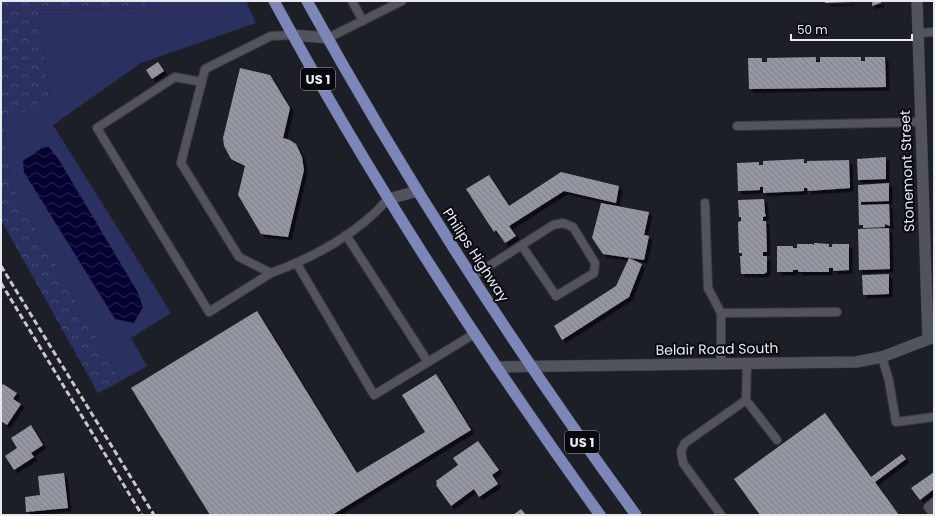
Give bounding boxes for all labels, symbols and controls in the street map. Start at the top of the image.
scale bar [791,16,912,42]
text: 50 m [797,21,828,38]
road number: US 1 [301,68,335,90]
street label: Stonemont Street [895,110,919,232]
street label: Philips Highway [438,204,514,306]
street label: Belair Road South [655,338,779,360]
road number: US 1 [565,431,599,453]

